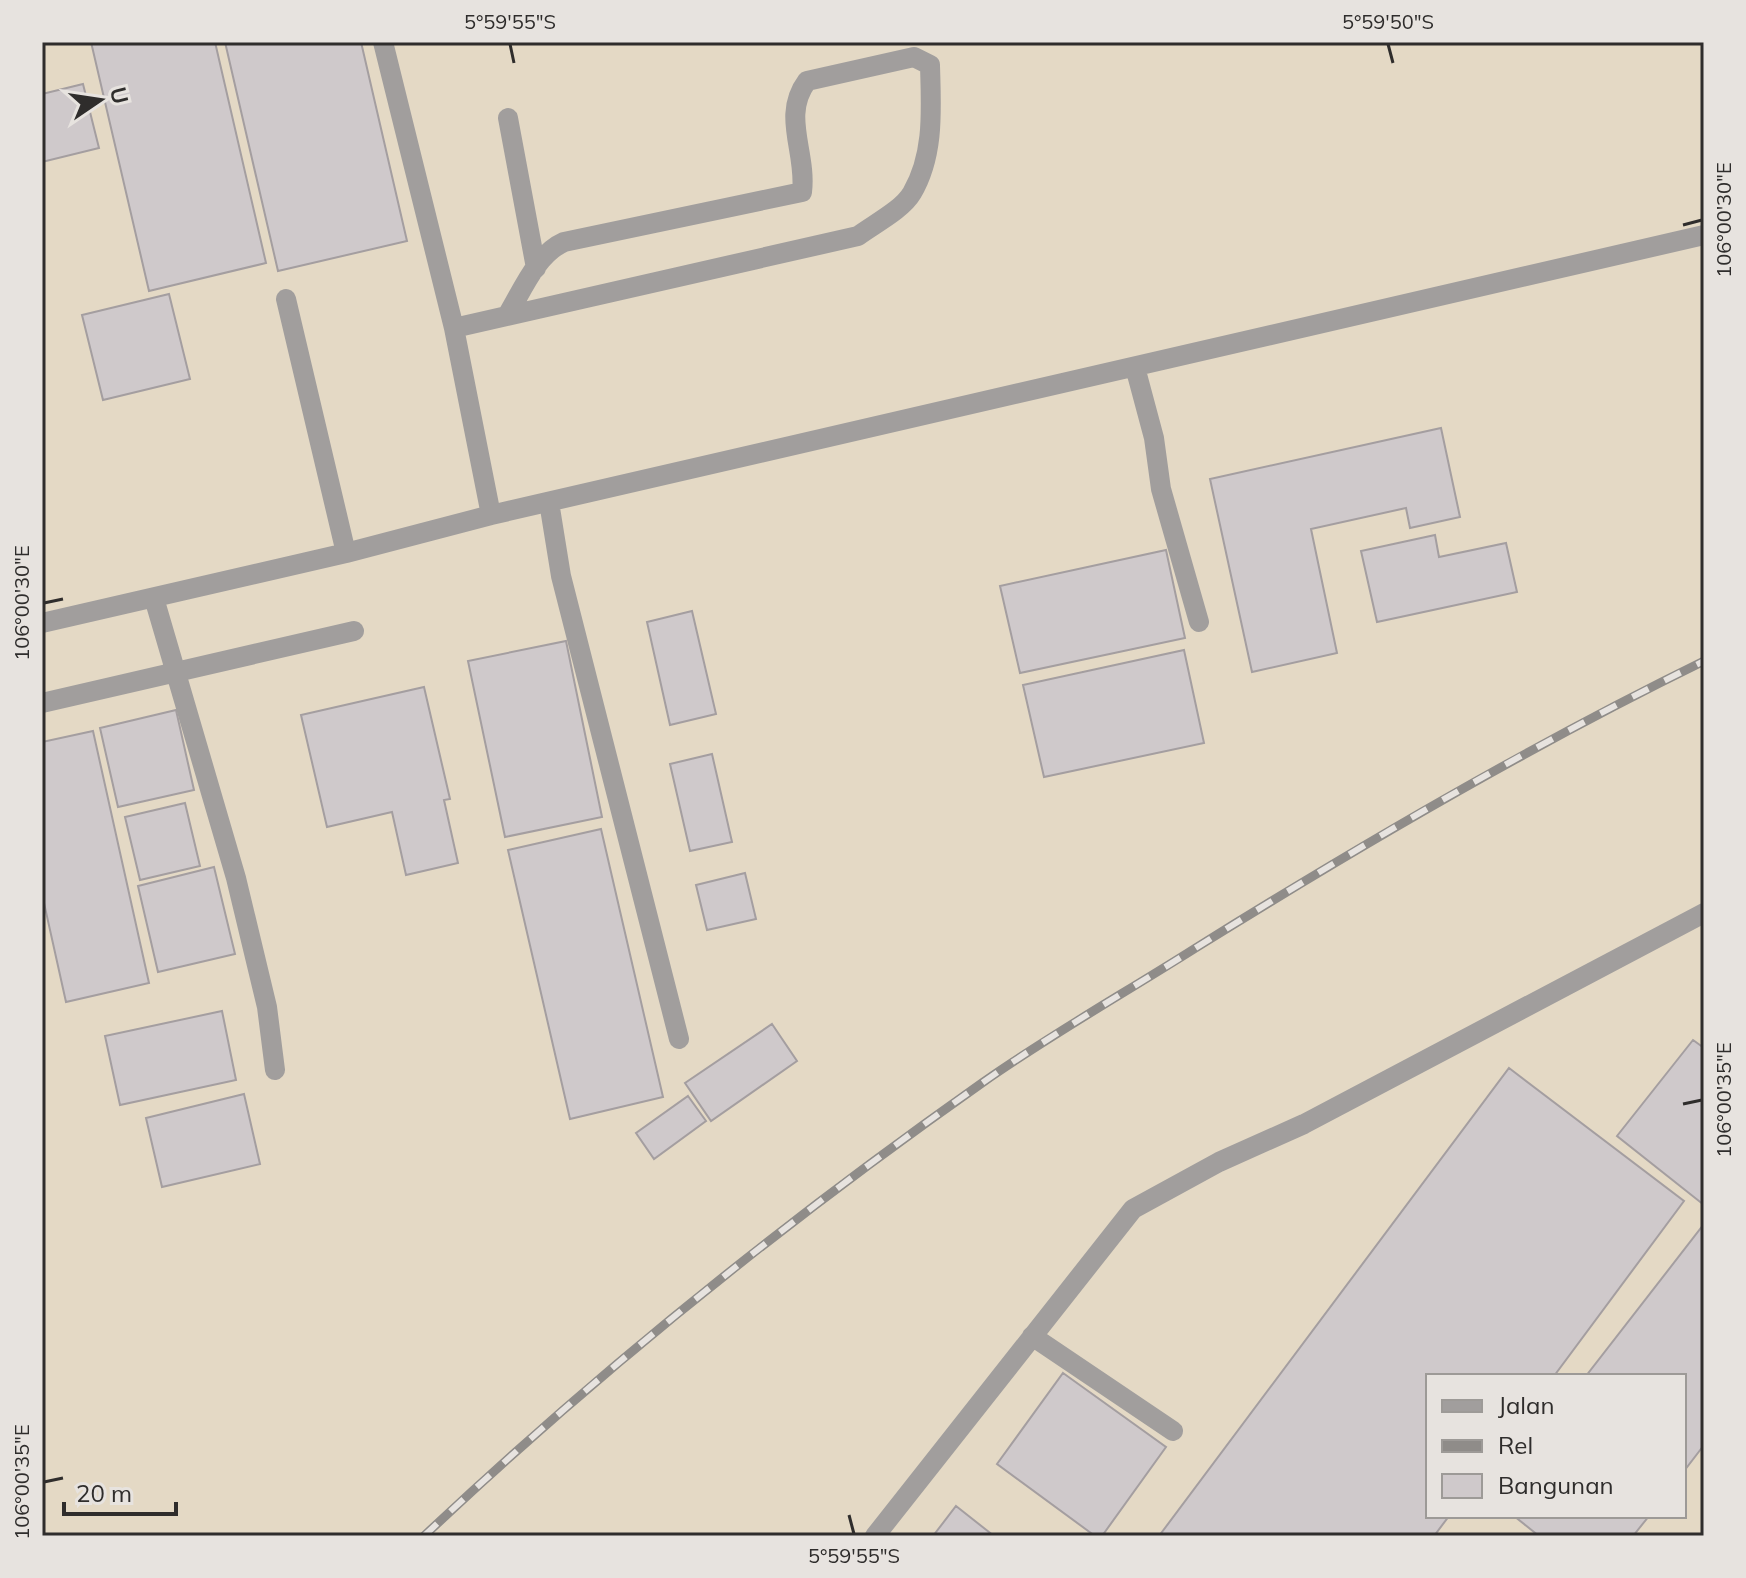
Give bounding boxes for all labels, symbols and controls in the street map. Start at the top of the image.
text: 5°59'55"S [464,9,556,34]
text: 5°59'50"S [1342,9,1434,34]
north arrow [60,60,140,140]
text: U [104,84,135,107]
text: 106°00'30"E [1711,162,1736,278]
text: 106°00'30"E [9,545,34,661]
text: 106°00'35"E [1711,1042,1736,1158]
legend [1426,1374,1686,1518]
text: Jalan [1498,1390,1554,1420]
text: 106°00'35"E [9,1424,34,1540]
text: Rel [1498,1430,1533,1460]
scale bar [64,1466,176,1516]
text: Bangunan [1498,1470,1614,1500]
text: 20 m [76,1478,132,1508]
text: 5°59'55"S [808,1543,900,1568]

